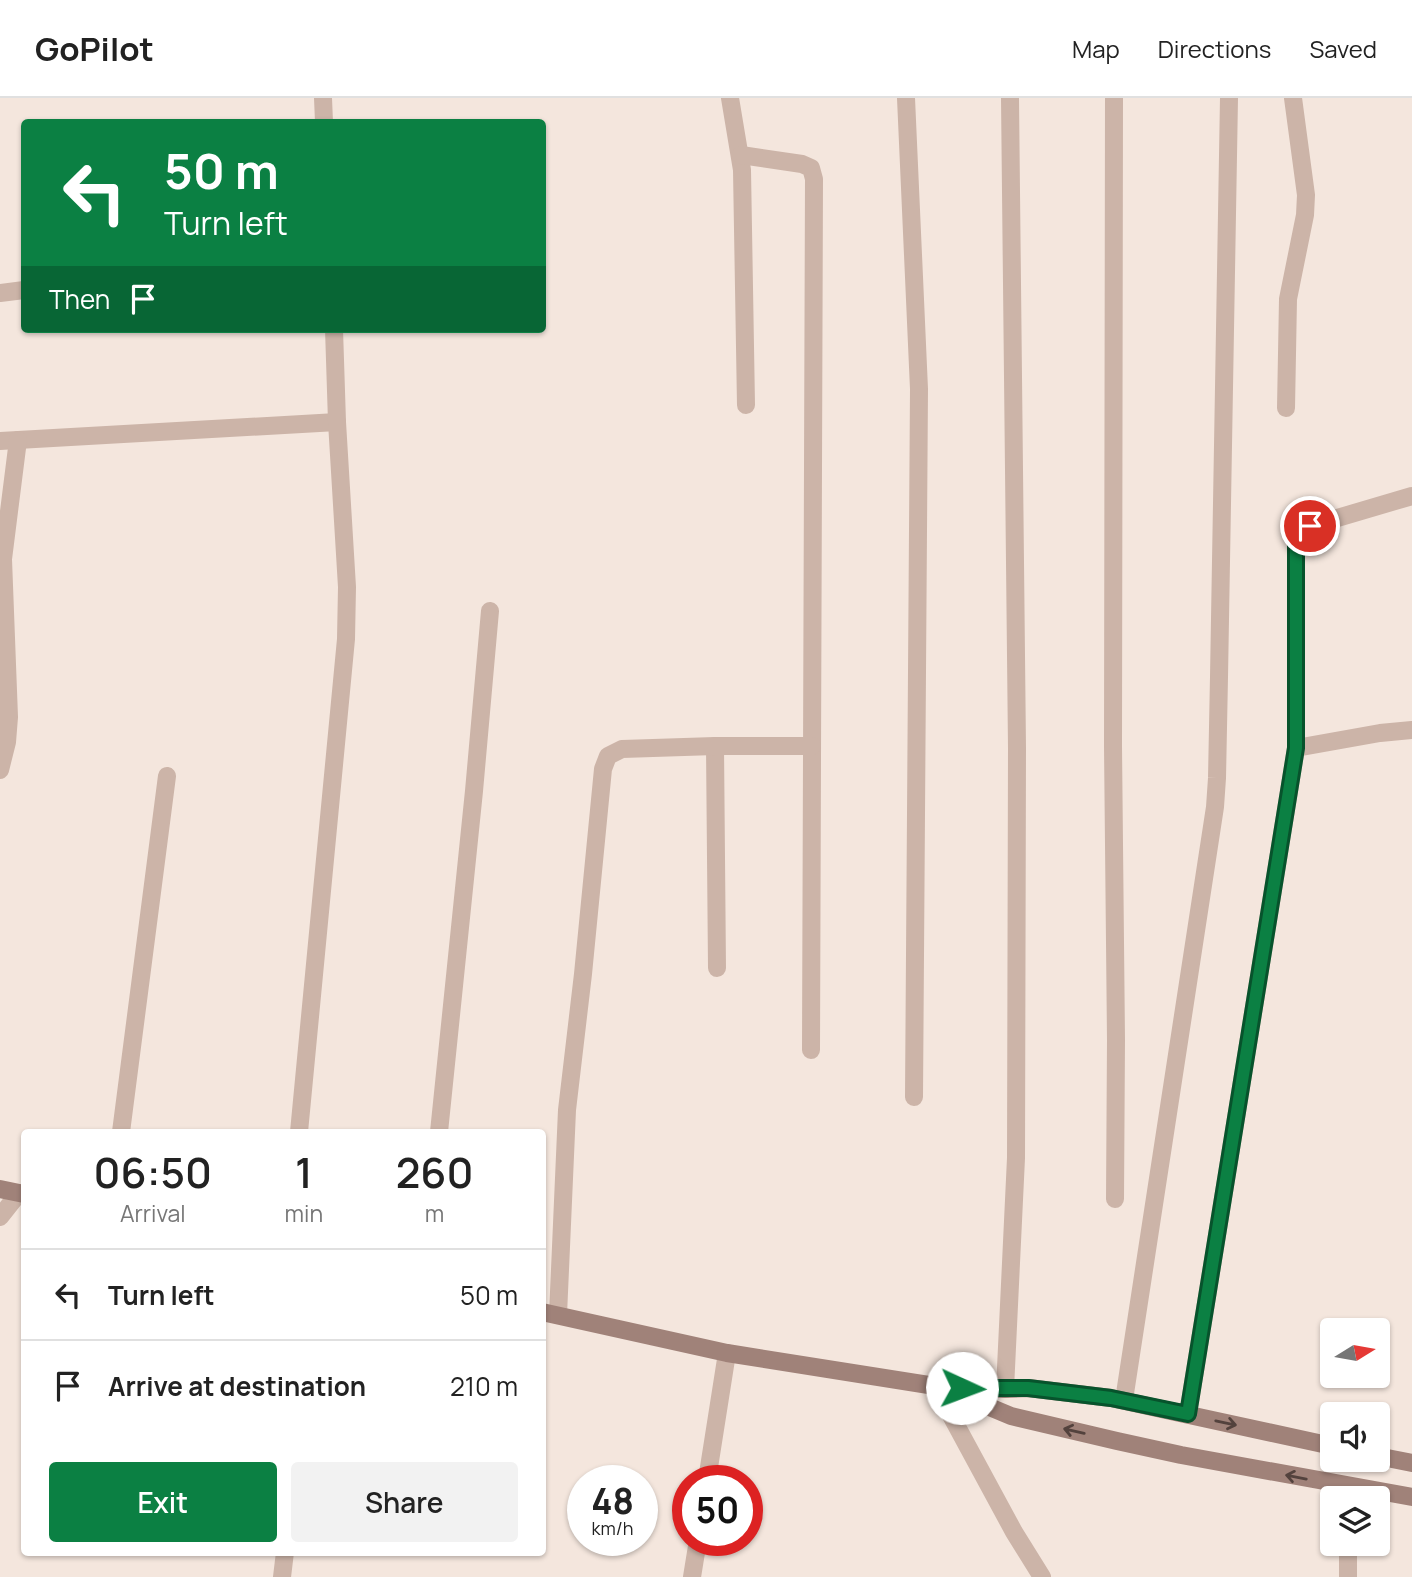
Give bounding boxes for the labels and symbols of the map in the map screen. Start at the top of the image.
pin [1280,496,1340,556]
north arrow [1320,1318,1390,1388]
position arrow [925,1351,999,1425]
one-way arrow [1214,1416,1237,1430]
one-way arrow [1063,1424,1086,1437]
speed limit sign: 50 [672,1465,763,1556]
one-way arrow [1285,1470,1308,1483]

